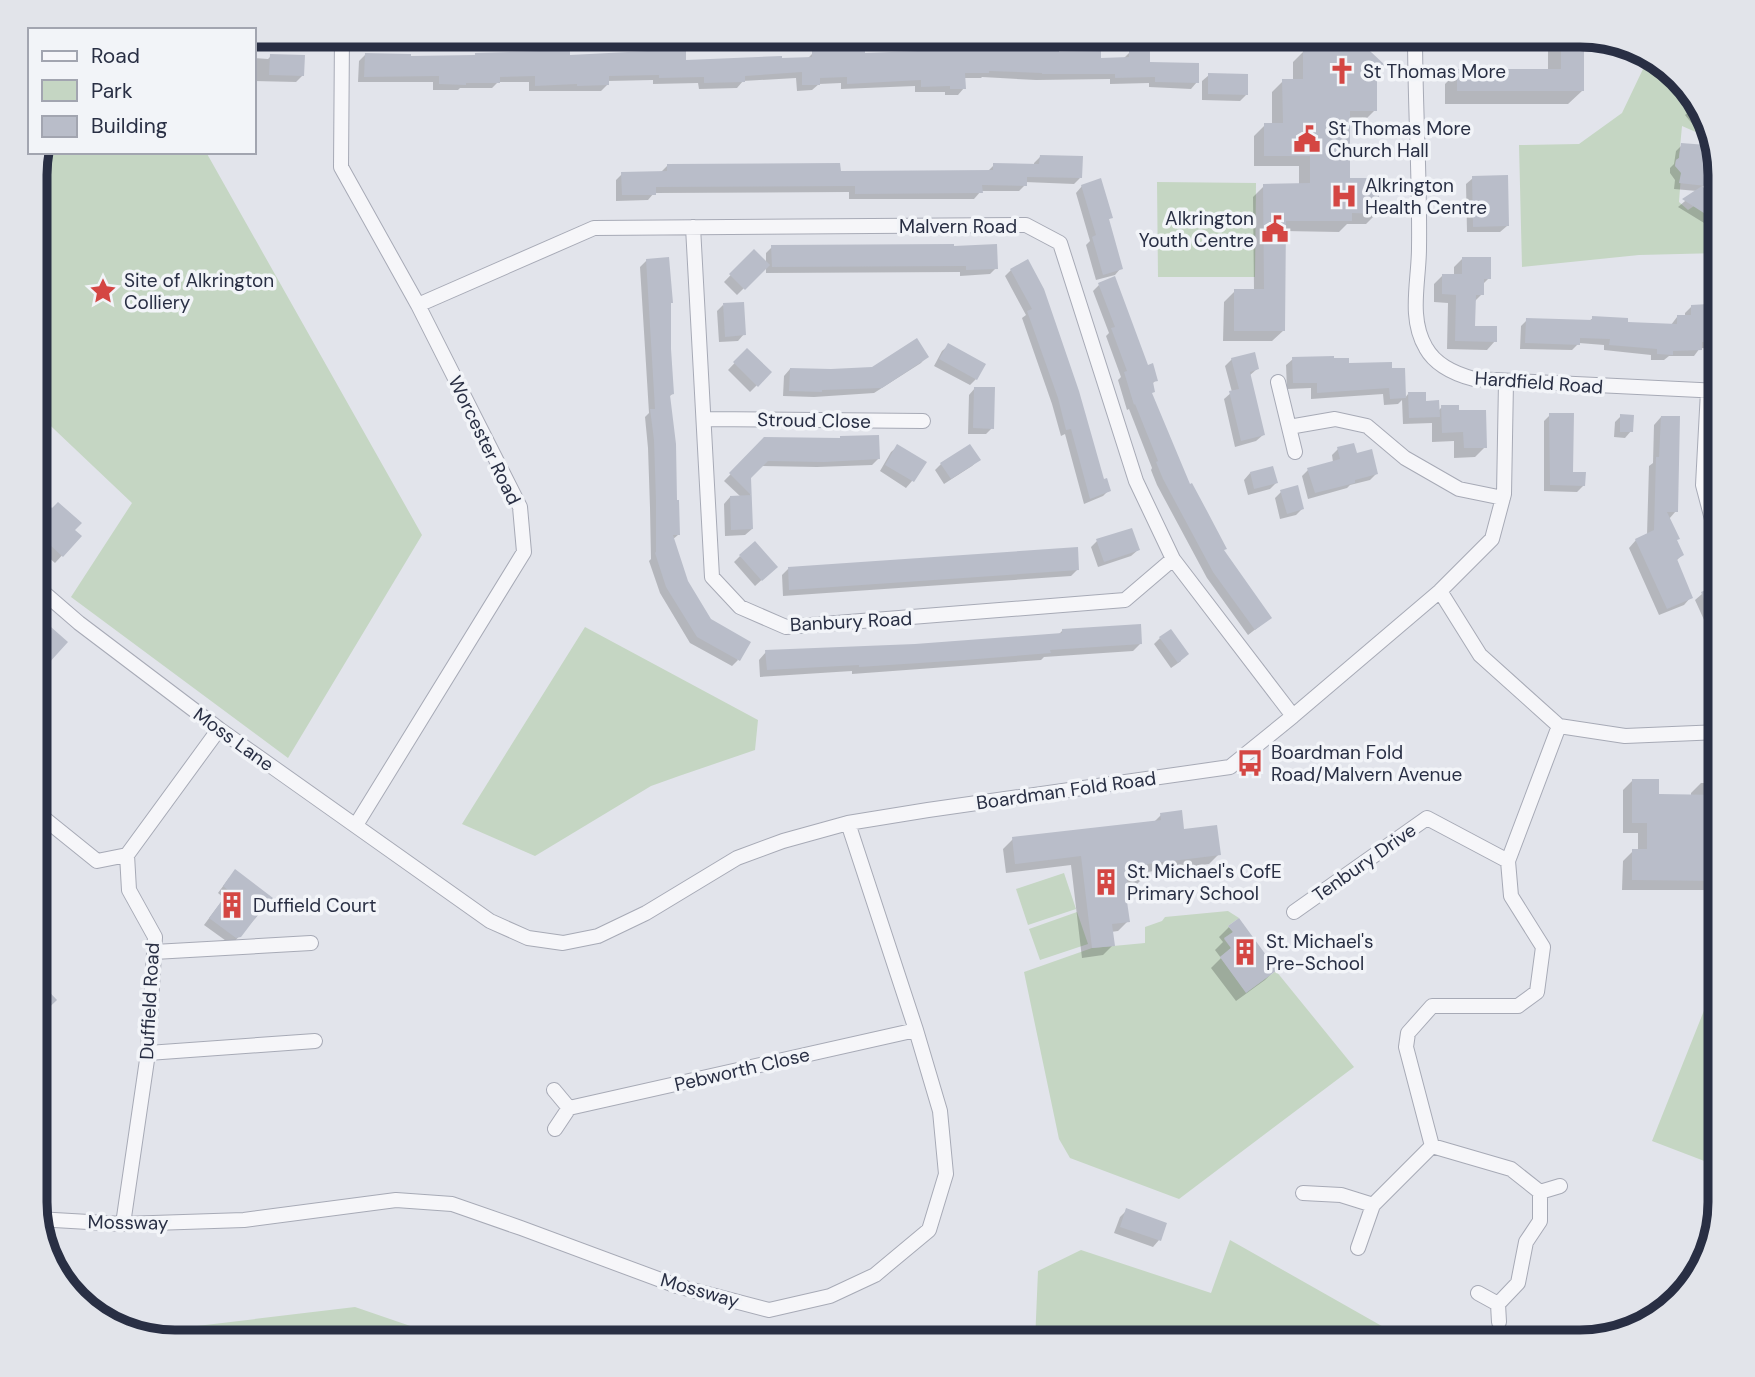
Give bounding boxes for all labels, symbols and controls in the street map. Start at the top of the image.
legend [28,28,256,154]
text: Road [91,42,140,70]
church icon: St Thomas More [1327,56,1357,86]
place label: St Thomas More [1363,59,1506,84]
text: Park [91,77,133,105]
text: Building [91,112,168,140]
place label: St Thomas More Church Hall [1328,116,1471,163]
public building icon: St Thomas More Church Hall [1292,124,1322,154]
place label: Alkrington Health Centre [1365,173,1487,220]
hospital icon: Alkrington Health Centre [1329,181,1359,211]
place label: Alkrington Youth Centre [1139,206,1254,253]
street label: Malvern Road [899,214,1017,239]
public building icon: Alkrington Youth Centre [1260,214,1290,244]
place label: Site of Alkrington Colliery [124,268,274,315]
place icon: Site of Alkrington Colliery [88,276,118,306]
street label: Hardfield Road [1474,366,1604,399]
street label: Worcester Road [443,372,527,509]
street label: Stroud Close [757,407,871,434]
street label: Banbury Road [789,606,913,637]
street label: Moss Lane [189,702,279,777]
place label: Boardman Fold Road/Malvern Avenue [1271,740,1462,787]
bus stop icon: Boardman Fold Road/Malvern Avenue [1235,748,1265,778]
street label: Boardman Fold Road [975,765,1158,815]
street label: Tenbury Drive [1308,817,1421,907]
place label: St. Michael's CofE Primary School [1127,859,1282,906]
building icon: St. Michael's CofE Primary School [1091,867,1121,897]
building icon: Duffield Court [217,890,247,920]
place label: Duffield Court [253,893,376,918]
place label: St. Michael's Pre-School [1266,929,1374,976]
building icon: St. Michael's Pre-School [1230,937,1260,967]
street label: Duffield Road [134,942,165,1060]
street label: Pebworth Close [672,1042,812,1097]
street label: Mossway [87,1209,169,1236]
street label: Mossway [658,1267,743,1314]

